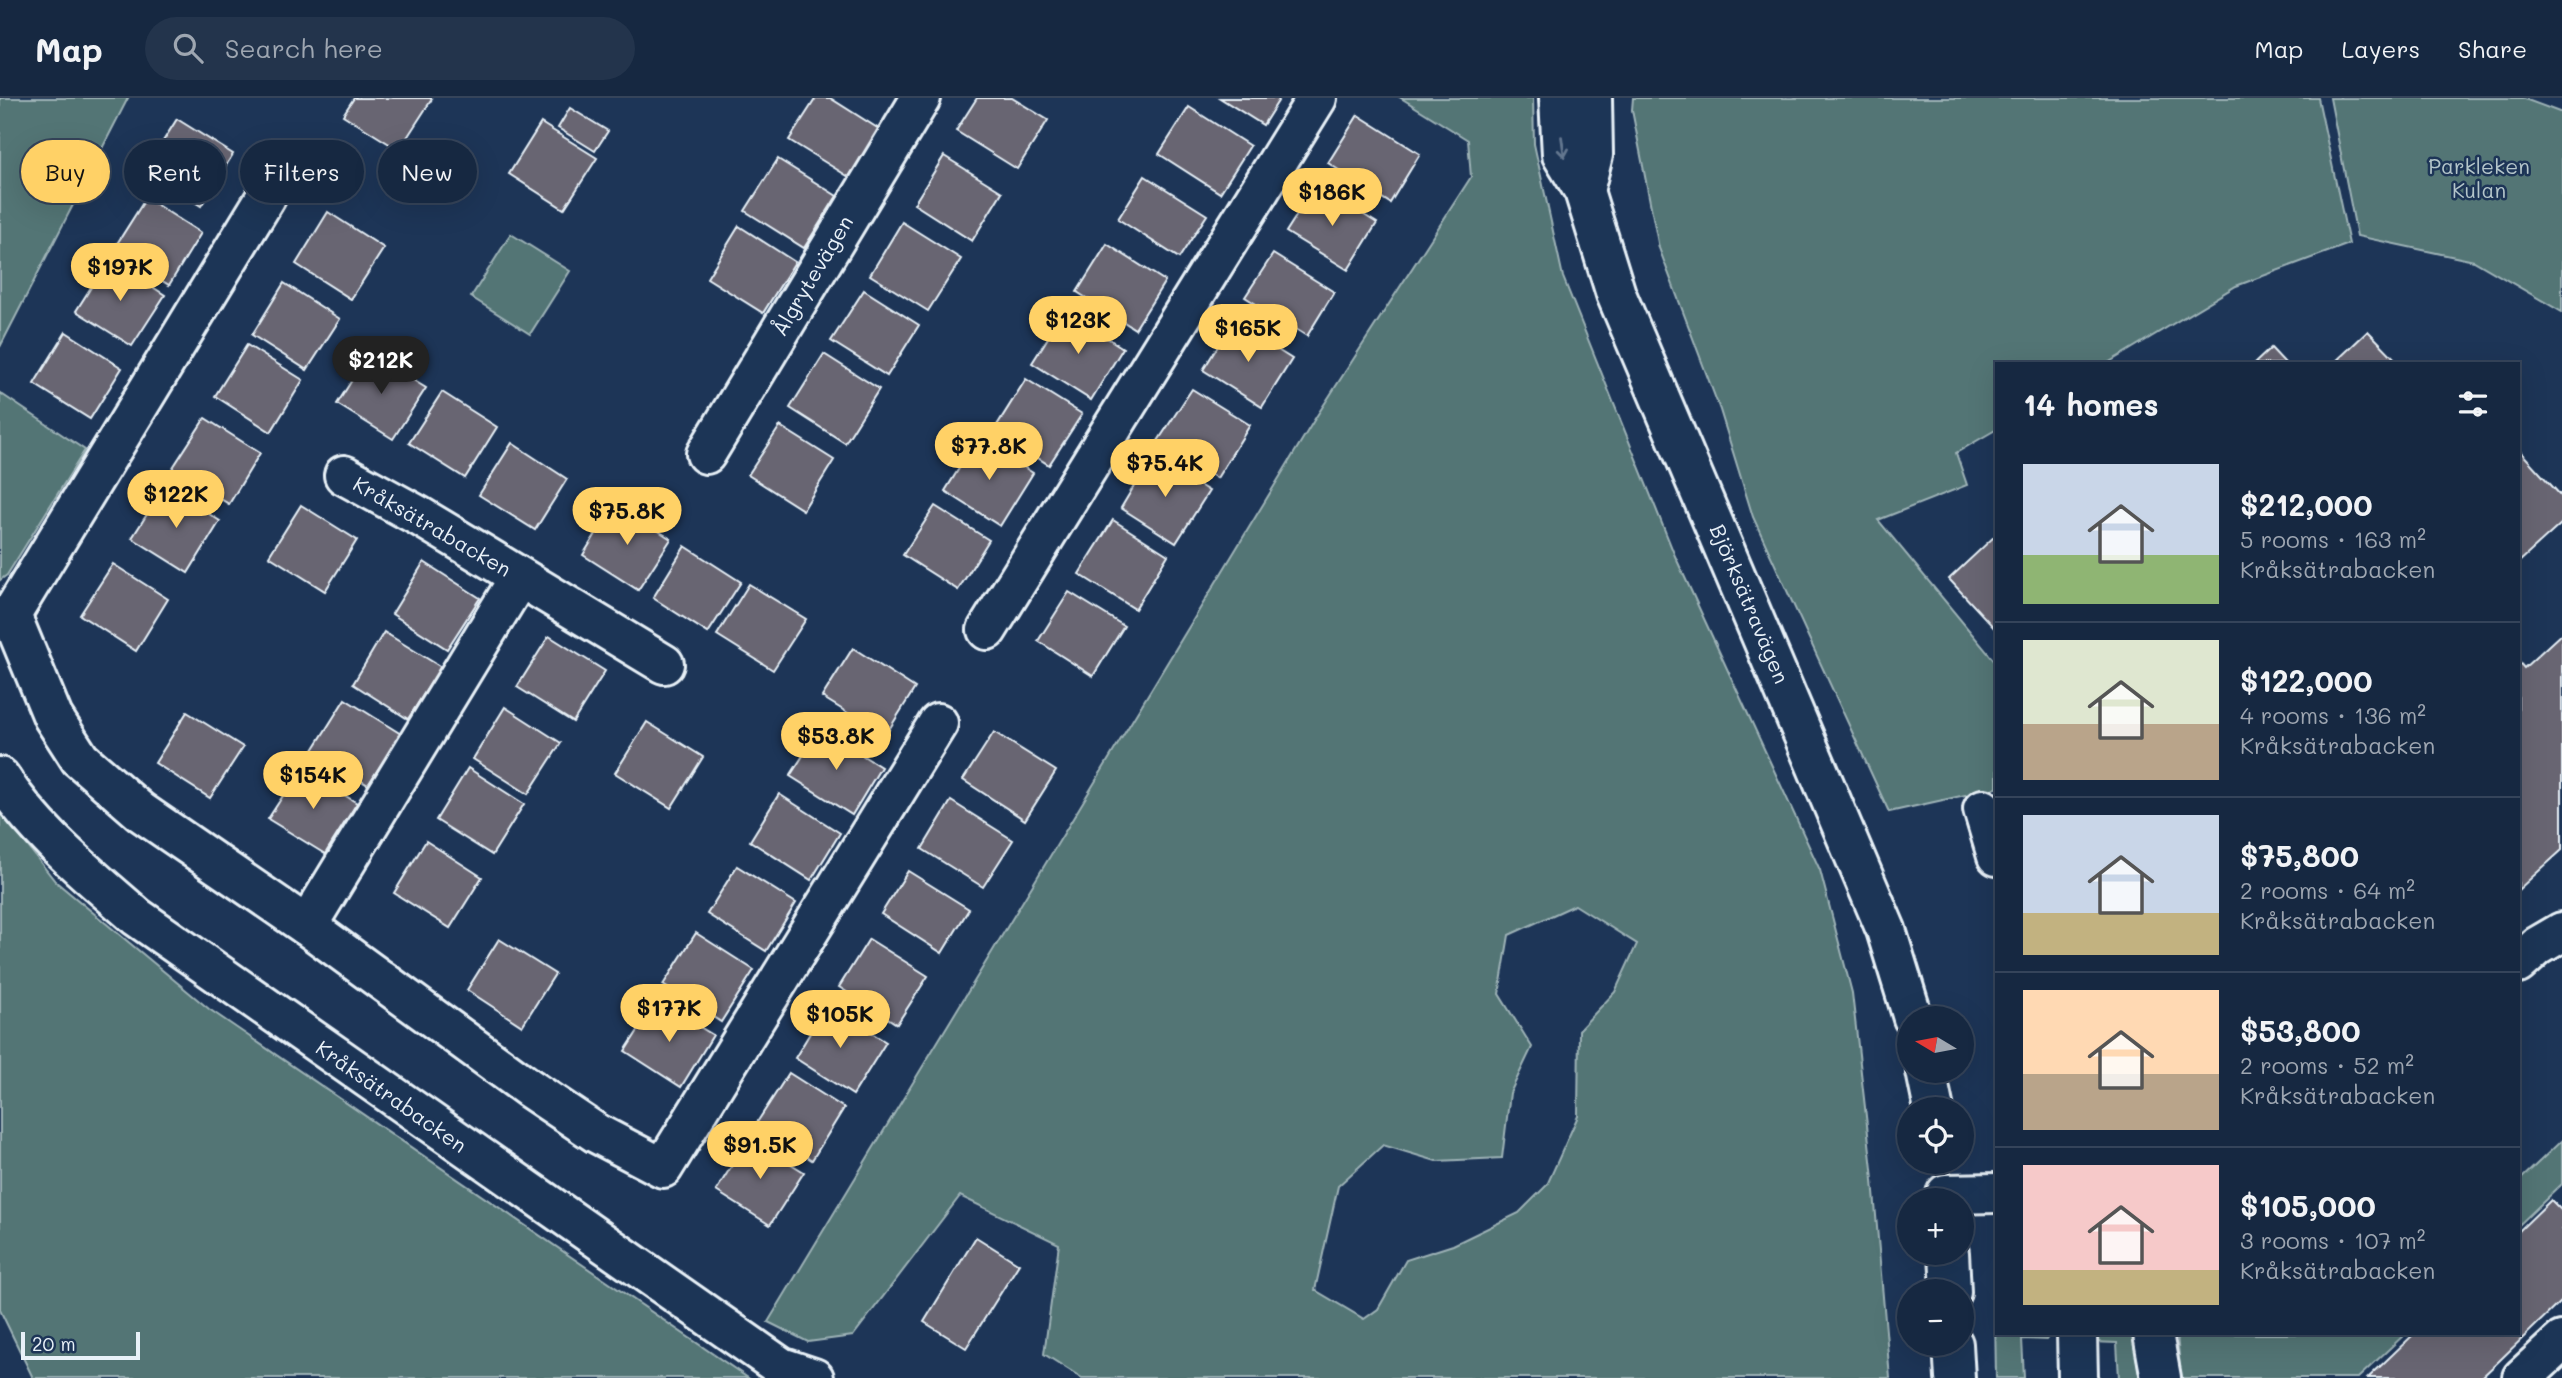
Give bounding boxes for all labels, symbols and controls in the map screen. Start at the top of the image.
search box [145,17,635,80]
text: Map [35,27,103,70]
icon: search [169,29,207,67]
text: Search here [225,31,383,65]
text: Map [2255,33,2303,64]
text: Layers [2341,33,2420,64]
text: Share [2458,33,2527,64]
one-way arrow [1557,135,1570,158]
chip: Buy [21,140,110,203]
chip: Rent [124,140,226,203]
chip: Filters [240,140,364,203]
chip: New [378,140,477,203]
park label: Parkleken Kulan [2428,152,2530,203]
pin: $186K [1283,169,1381,228]
text: $186K [1298,176,1366,206]
street label: Ålgrytevägen [765,210,858,340]
pin: $197K [71,244,169,303]
text: $197K [87,251,153,281]
pin: $123K [1029,296,1127,356]
text: $123K [1045,304,1111,334]
pin: $165K [1199,304,1297,364]
text: $165K [1215,312,1281,342]
pin: $212K [332,336,430,396]
text: $212K [348,344,414,374]
text: 14 homes [2023,384,2159,424]
icon: filters [2454,385,2492,423]
pin: $77.8K [932,422,1046,482]
text: $77.8K [951,430,1027,460]
pin: $75.4K [1108,440,1222,499]
text: $75.4K [1126,447,1204,477]
street label: Kråksätrabacken [349,469,517,582]
pin: $122K [127,470,225,530]
text: $122K [143,478,209,508]
text: $212,000 [2240,484,2372,524]
pin: $75.8K [570,488,684,547]
icon: home [2079,492,2163,576]
text: $75.8K [589,495,665,525]
street label: Björksätravägen [1705,520,1796,687]
text: 5 rooms · 163 m² [2240,524,2426,554]
text: Kråksätrabacken [2240,554,2435,584]
text: $122,000 [2240,660,2372,700]
icon: home [2079,668,2163,752]
text: 4 rooms · 136 m² [2240,700,2426,730]
pin: $53.8K [779,712,893,772]
text: $53.8K [797,720,875,750]
text: Kråksätrabacken [2240,730,2435,760]
pin: $154K [264,752,362,811]
text: $154K [279,759,347,789]
text: $75,800 [2240,835,2359,875]
icon: home [2079,843,2163,927]
text: 2 rooms · 64 m² [2240,875,2415,905]
text: Kråksätrabacken [2240,905,2435,935]
pin: $177K [620,984,718,1044]
pin: $105K [791,990,889,1050]
text: $177K [636,992,702,1022]
text: $105K [806,998,874,1028]
north arrow [1897,1006,1974,1083]
map controls [1897,1006,1974,1356]
text: $53,800 [2240,1010,2360,1050]
icon: home [2079,1018,2163,1102]
street label: Kråksätrabacken [311,1034,473,1158]
text: 2 rooms · 52 m² [2240,1050,2414,1080]
text: Kråksätrabacken [2240,1080,2435,1110]
button: locate [1897,1097,1974,1174]
pin: $91.5K [703,1122,817,1181]
text: $91.5K [723,1129,797,1159]
text: $105,000 [2240,1185,2376,1225]
button: + [1897,1188,1974,1265]
icon: home [2079,1193,2163,1277]
text: 3 rooms · 107 m² [2240,1225,2426,1255]
text: Kråksätrabacken [2240,1255,2435,1285]
button: − [1897,1279,1974,1356]
scale bar [21,1329,140,1361]
text: 20 m [32,1331,76,1356]

